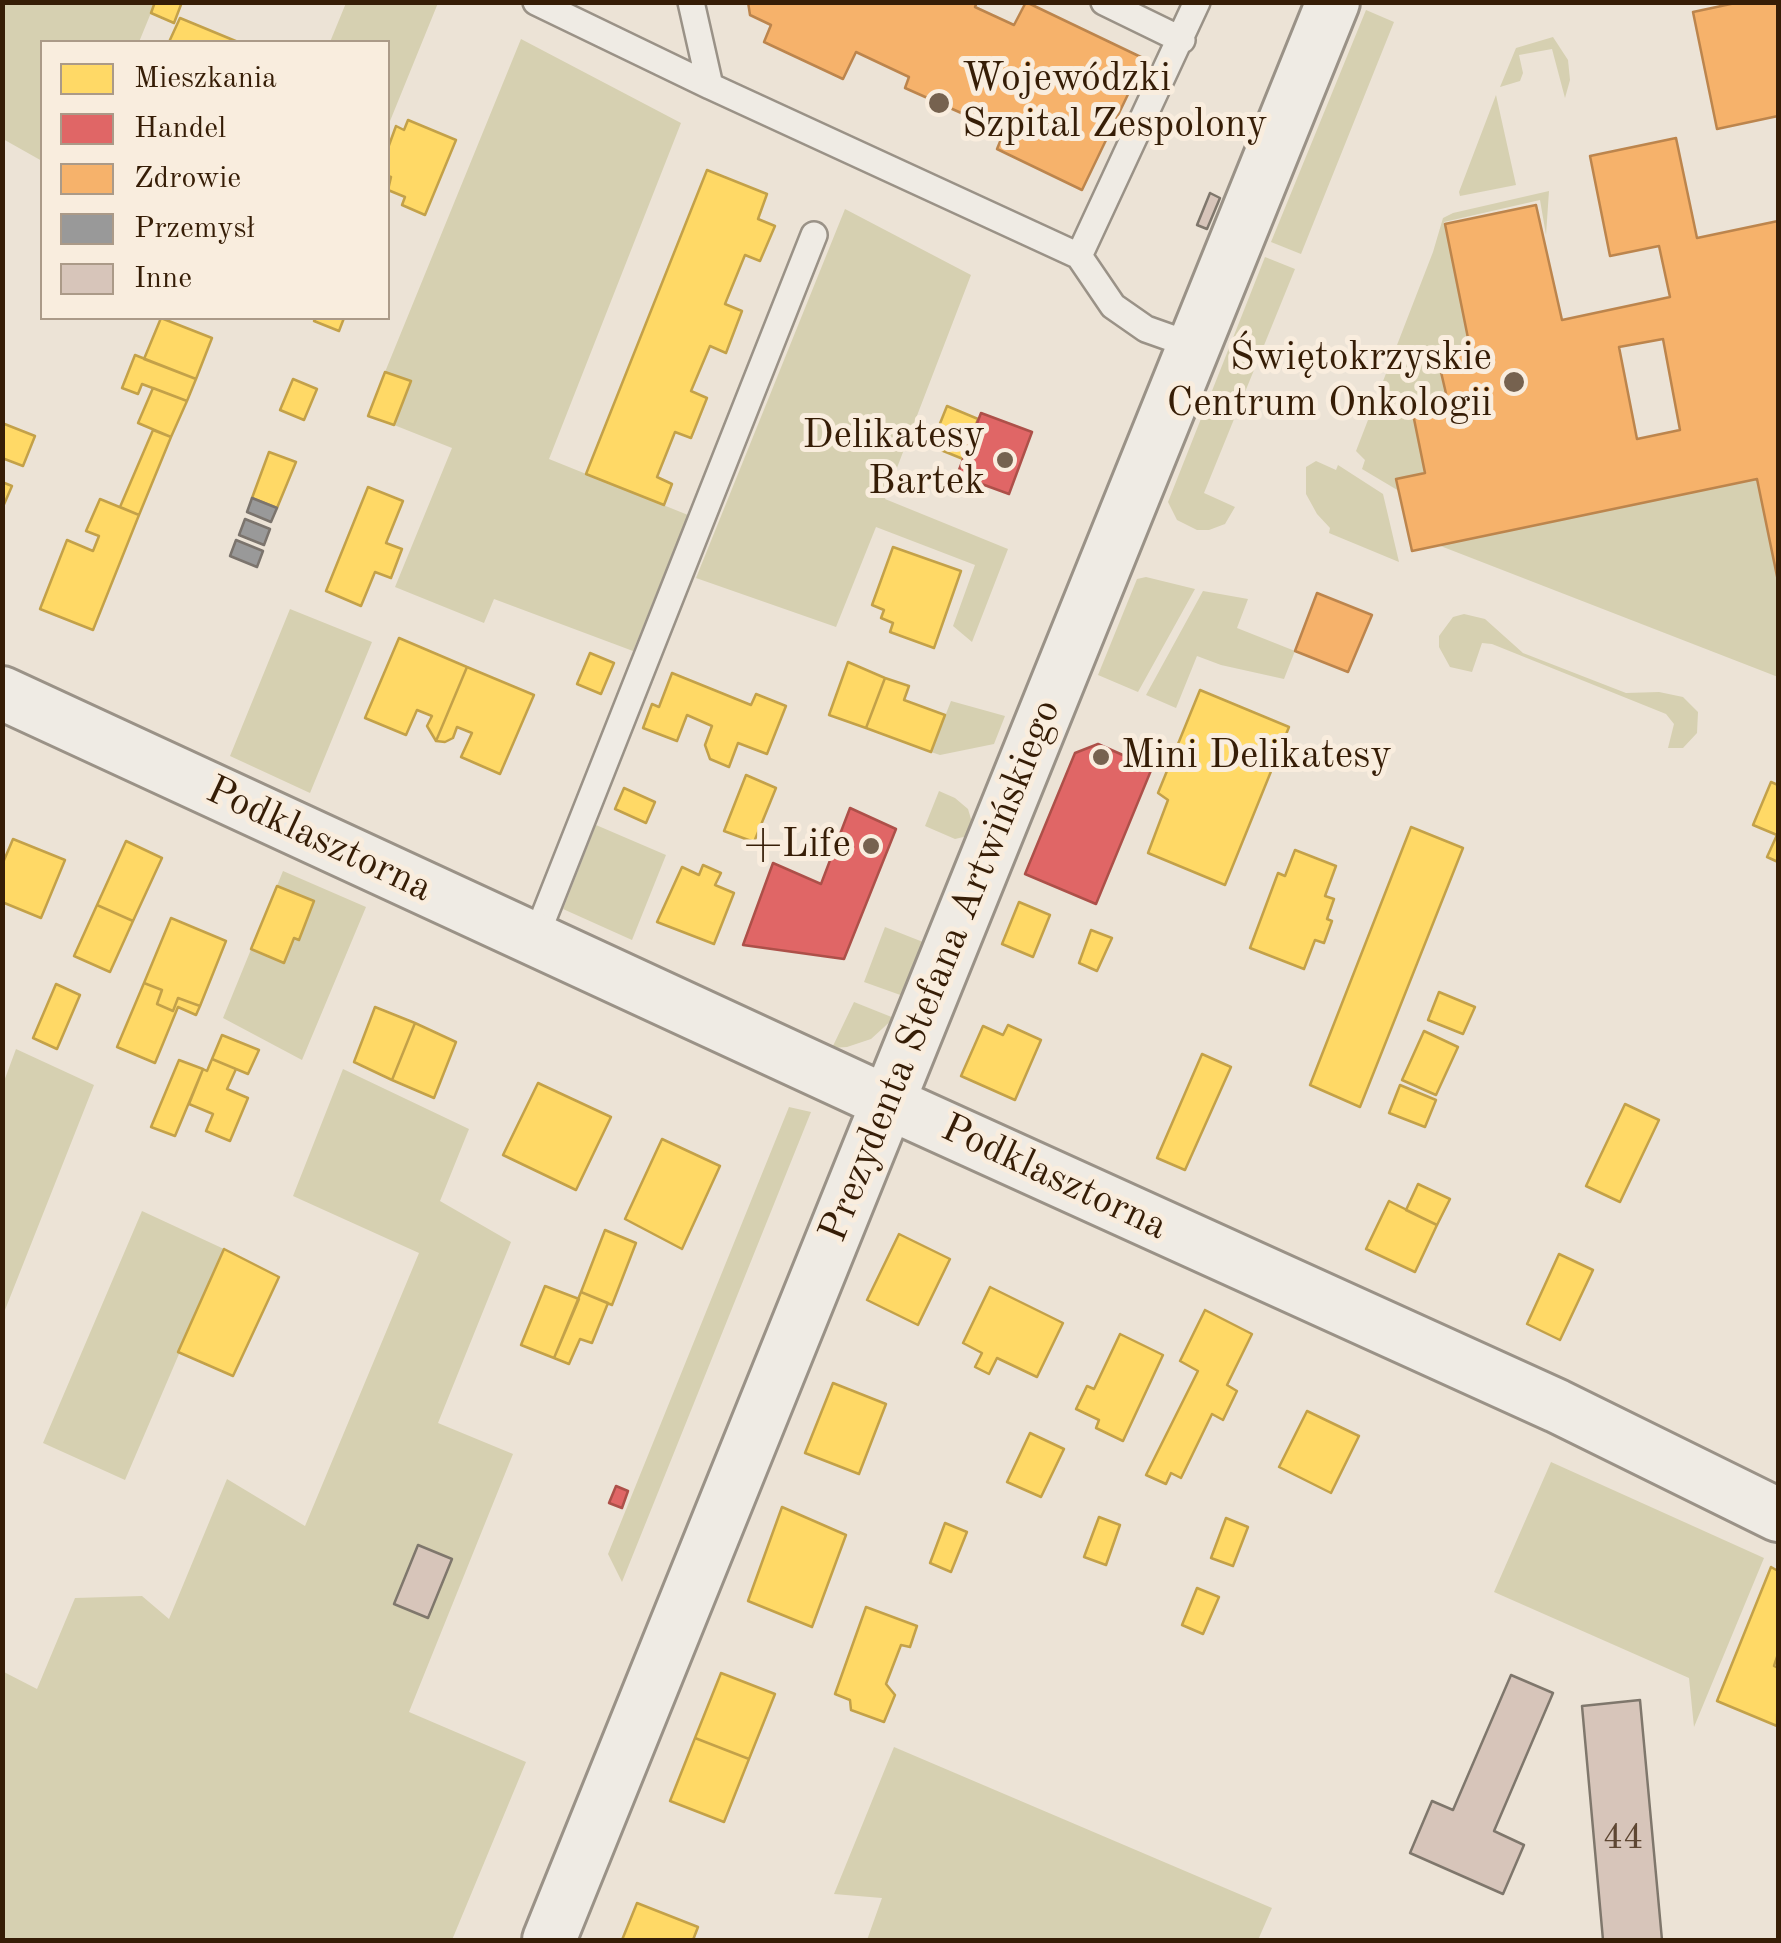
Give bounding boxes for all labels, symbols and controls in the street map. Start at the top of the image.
legend [40,40,390,320]
place label: Wojewódzki Szpital Zespolony [962,56,1268,150]
text: Mieszkania [134,64,277,94]
marker: Wojewódzki Szpital Zespolony [926,90,952,116]
text: Handel [134,114,226,144]
text: Zdrowie [134,164,241,194]
text: Przemysł [134,214,255,244]
text: Inne [134,264,192,294]
place label: Świętokrzyskie Centrum Onkologii [1166,335,1492,429]
marker: Świętokrzyskie Centrum Onkologii [1501,369,1527,395]
place label: Delikatesy Bartek [802,413,985,507]
marker: Delikatesy Bartek [994,449,1016,471]
street label: Prezydenta Stefana Artwińskiego [810,693,1072,1249]
place label: Mini Delikatesy [1121,733,1392,781]
marker: Mini Delikatesy [1090,746,1112,768]
street label: Podklasztorna [198,767,440,913]
place label: +Life [744,822,851,870]
marker: +Life [860,835,882,857]
street label: Podklasztorna [933,1105,1175,1251]
house number: 44 [1603,1818,1643,1860]

